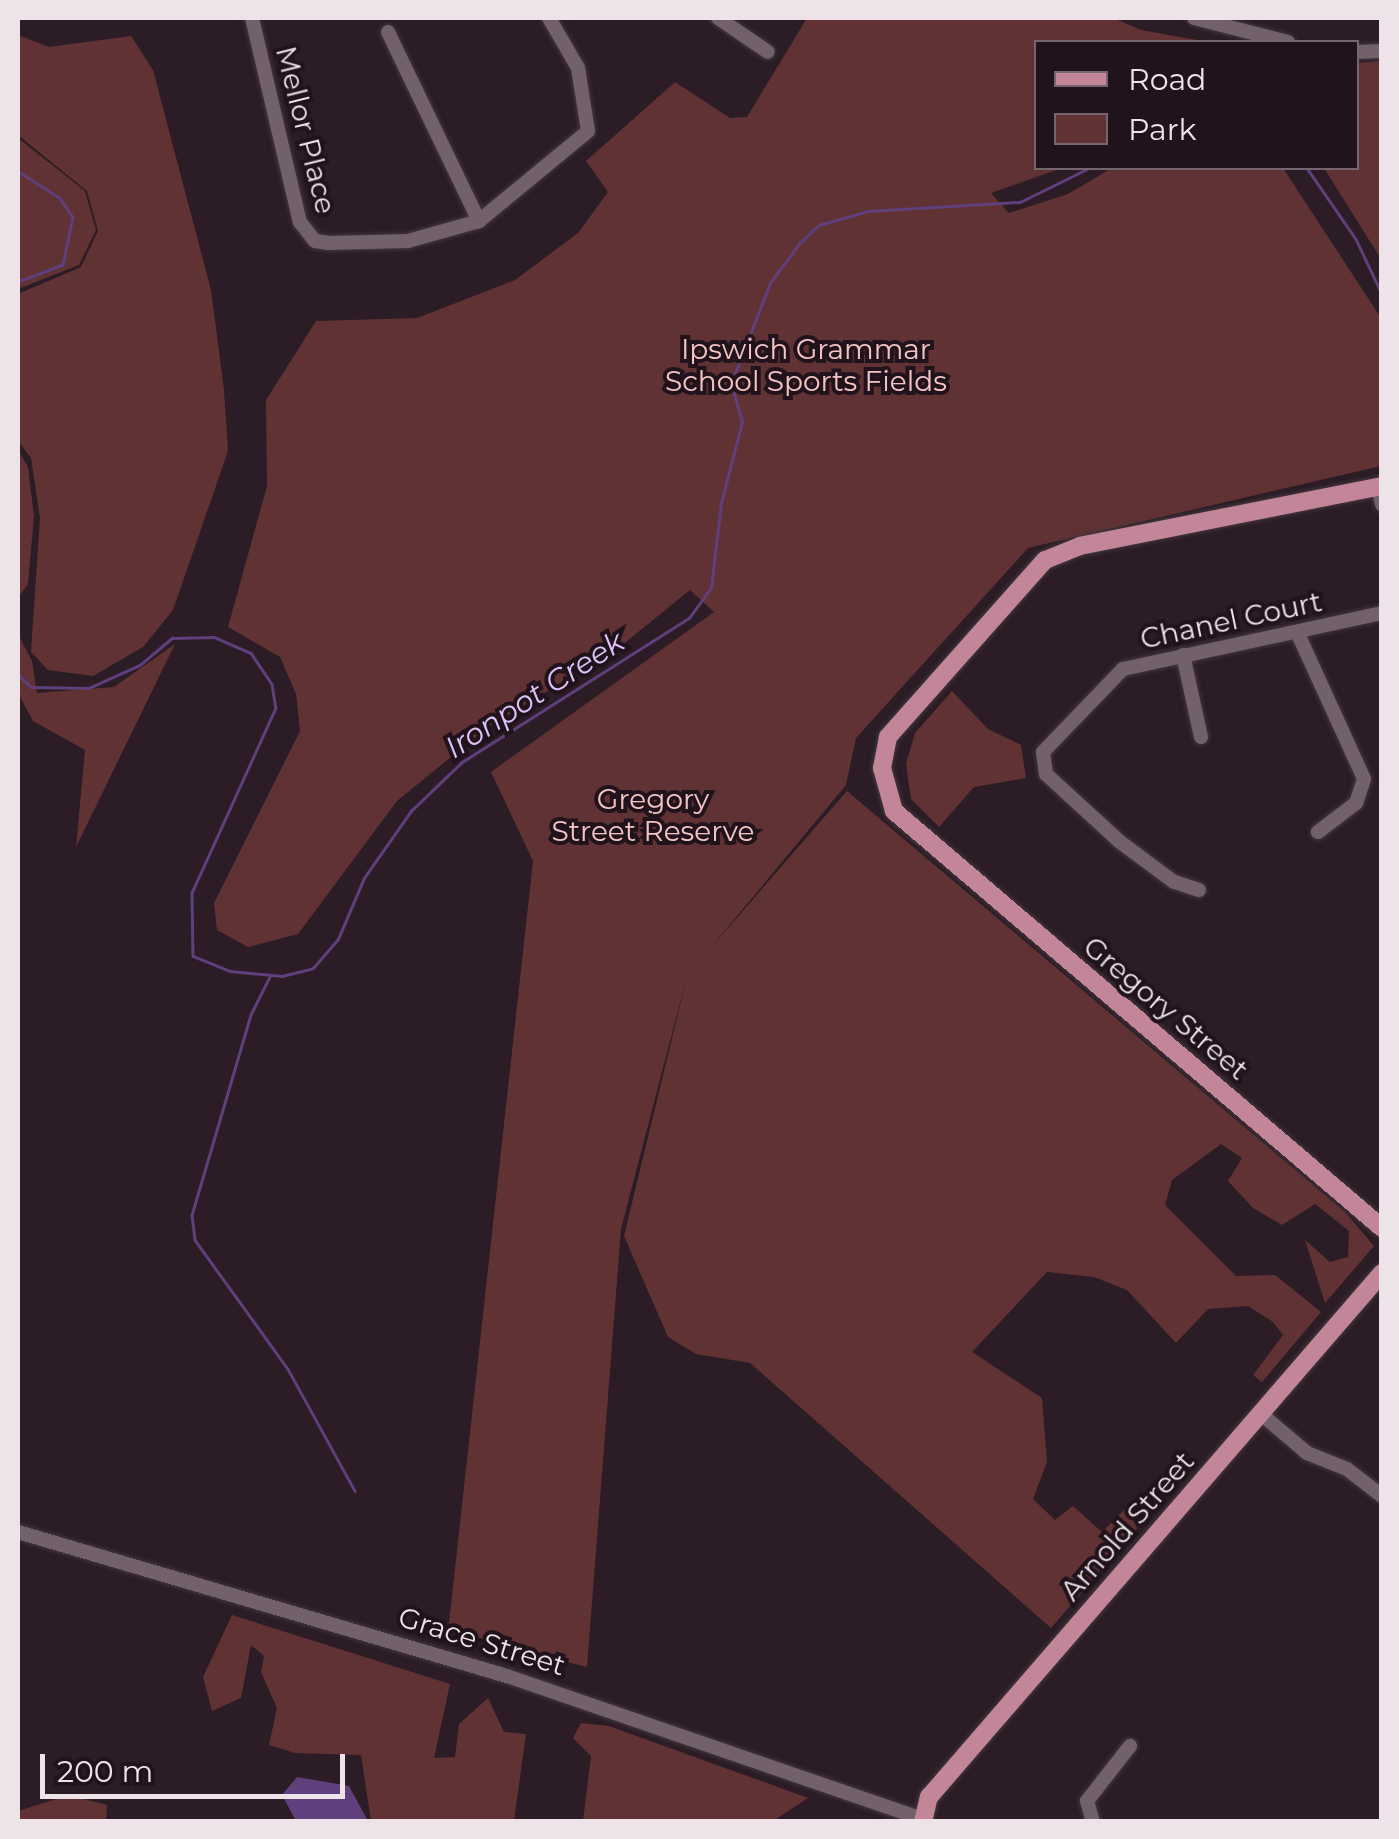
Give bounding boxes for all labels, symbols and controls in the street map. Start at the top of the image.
legend [1034,40,1359,170]
street label: Mellor Place [269,43,343,217]
text: Road [1128,61,1206,98]
text: Park [1128,111,1197,148]
park label: Ipswich Grammar School Sports Fields [665,332,947,398]
street label: Chanel Court [1137,584,1325,656]
water label: Ironpot Creek [439,624,631,766]
park label: Gregory Street Reserve [551,782,755,848]
street label: Gregory Street [1077,929,1255,1087]
street label: Arnold Street [1053,1445,1201,1607]
street label: Grace Street [395,1600,569,1682]
scale bar [45,1734,350,1796]
text: 200 m [57,1753,153,1790]

